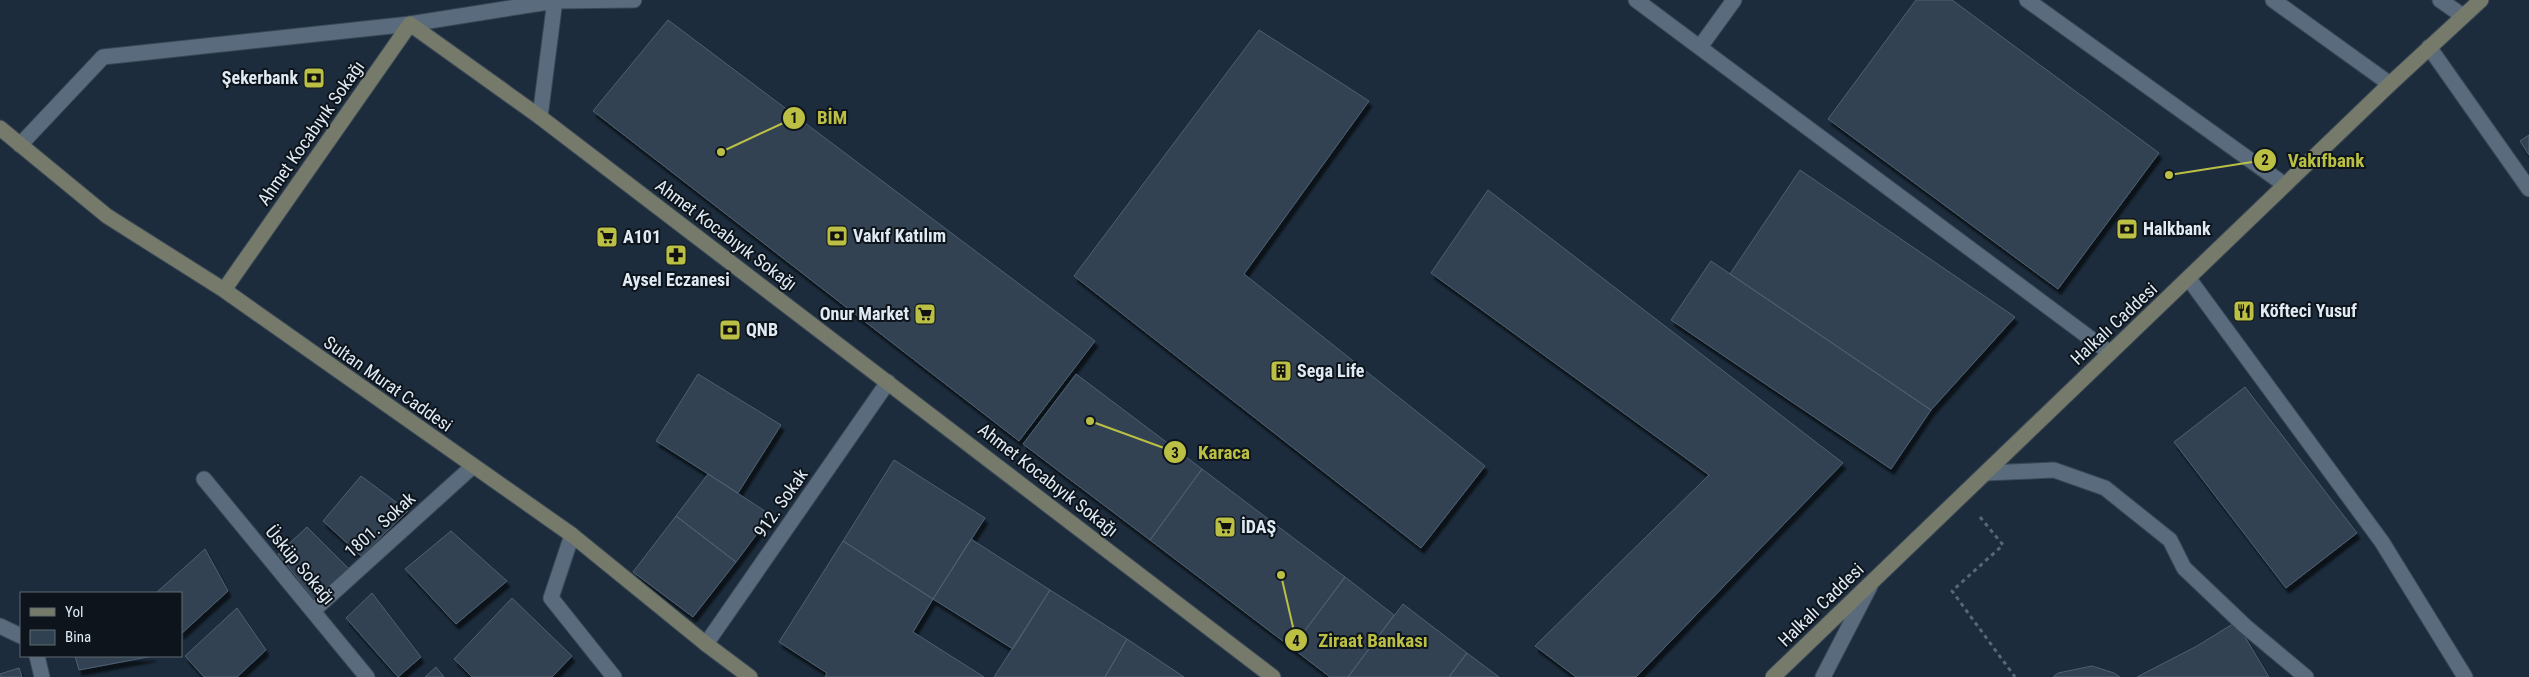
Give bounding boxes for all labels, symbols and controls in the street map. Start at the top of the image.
street label: Ahmet Kocabıyık Sokağı [253,56,368,209]
bank icon: Şekerbank [302,66,326,90]
place label: Şekerbank [222,67,298,88]
callout: BİM [781,101,857,135]
text: BİM [817,106,847,129]
text: 1 [790,109,798,127]
callout: Vakıfbank [2252,143,2374,177]
text: Vakıfbank [2288,149,2365,172]
text: 2 [2261,151,2269,169]
street label: Ahmet Kocabıyık Sokağı [652,175,801,295]
bank icon: Halkbank [2115,217,2139,241]
place label: Halkbank [2143,218,2211,239]
bank icon: Vakıf Katılım [825,224,849,248]
supermarket icon: A101 [595,225,619,249]
place label: Vakıf Katılım [853,225,946,246]
place label: A101 [623,226,661,247]
pharmacy icon: Aysel Eczanesi [664,243,688,267]
place label: Aysel Eczanesi [622,269,730,290]
street label: Halkalı Caddesi [2066,278,2161,369]
restaurant icon: Köfteci Yusuf [2232,299,2256,323]
place label: Köfteci Yusuf [2260,300,2357,321]
supermarket icon: Onur Market [913,302,937,326]
place label: Onur Market [820,303,909,324]
bank icon: QNB [718,318,742,342]
place label: QNB [746,319,778,340]
street label: Sultan Murat Caddesi [320,331,457,436]
building icon: Sega Life [1269,359,1293,383]
place label: Sega Life [1297,360,1365,381]
street label: Ahmet Kocabıyık Sokağı [974,419,1122,541]
callout: Karaca [1163,435,1260,469]
text: Karaca [1198,441,1250,464]
text: 3 [1171,444,1179,462]
street label: 912. Sokak [749,464,812,541]
street label: 1801. Sokak [340,488,419,562]
supermarket icon: İDAŞ [1213,515,1237,539]
place label: İDAŞ [1241,516,1277,537]
street label: Üsküp Sokağı [261,521,339,608]
street label: Halkalı Caddesi [1774,559,1868,651]
legend [20,592,182,657]
text: Yol [65,603,83,621]
callout: Ziraat Bankası [1284,623,1438,657]
text: Bina [65,628,91,646]
text: Ziraat Bankası [1318,629,1428,652]
text: 4 [1292,632,1300,650]

